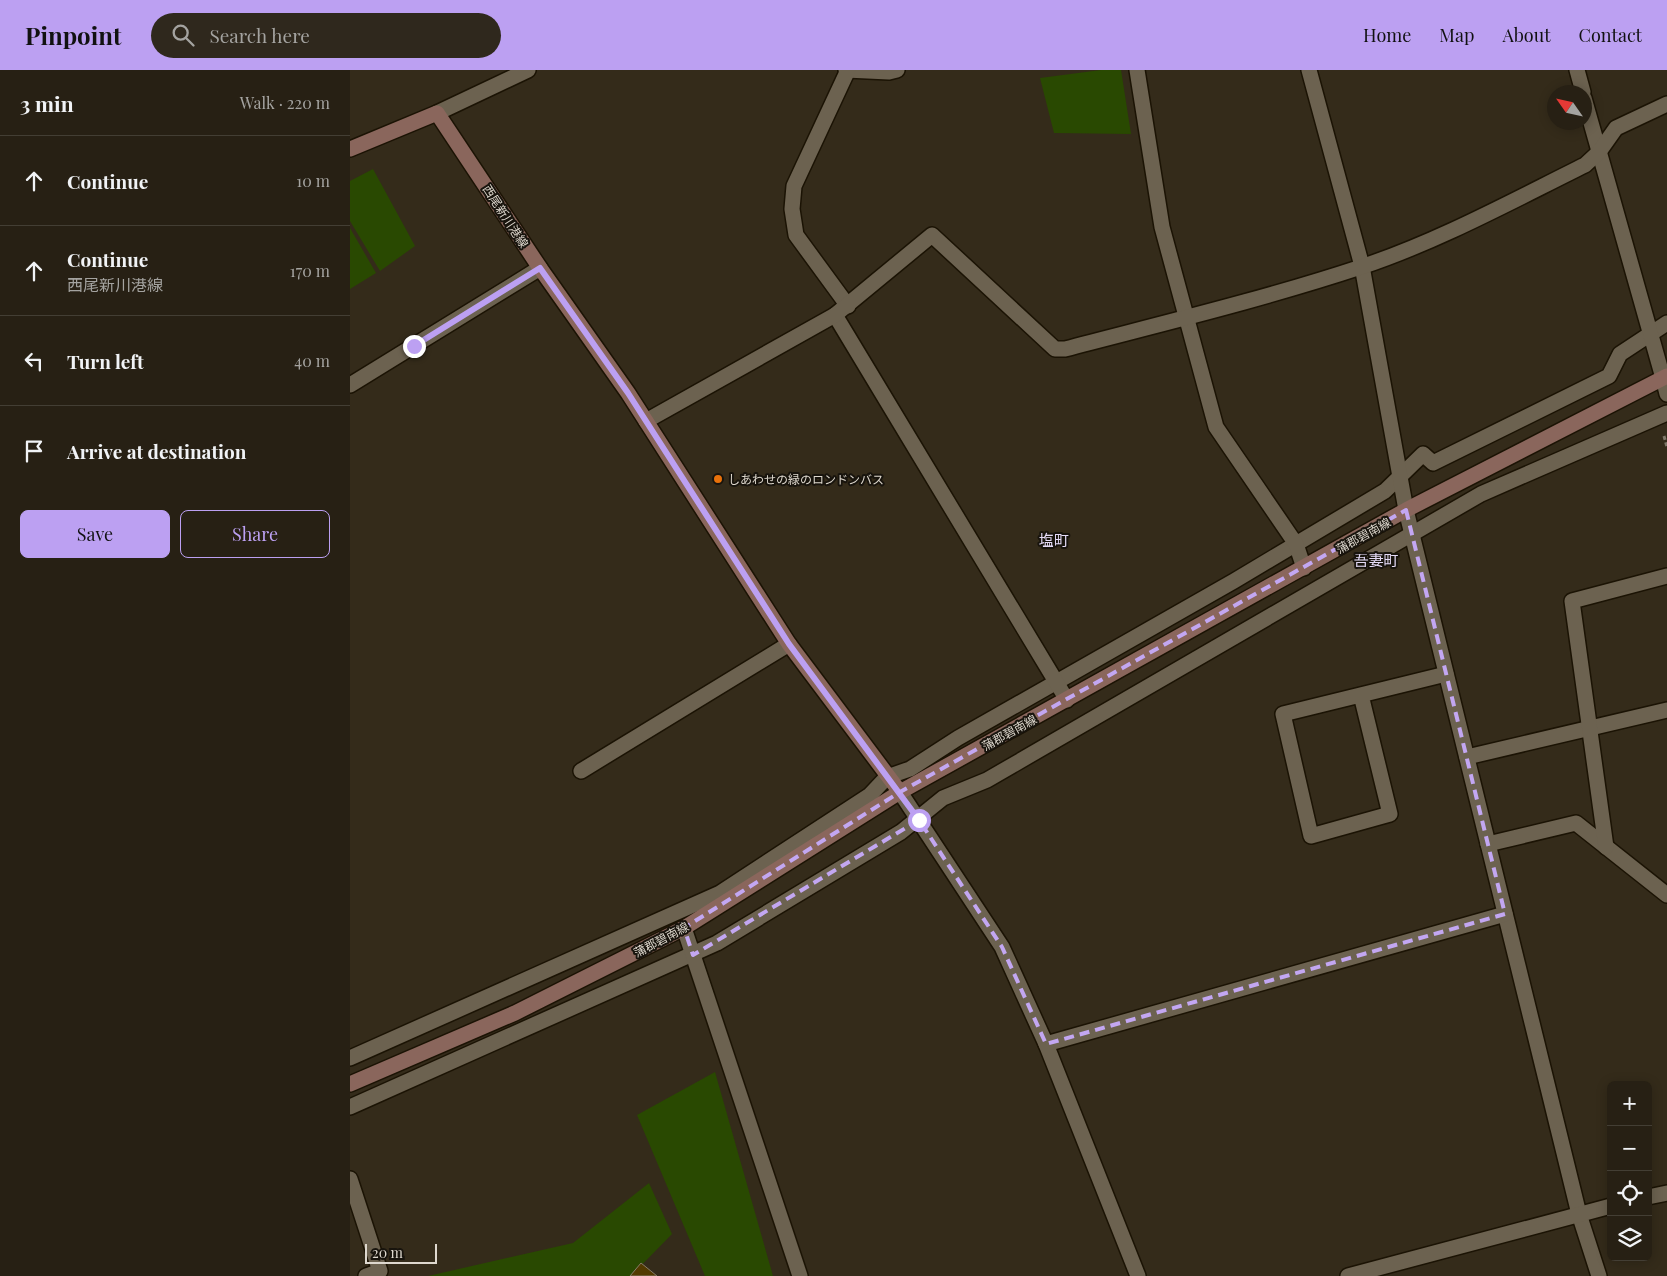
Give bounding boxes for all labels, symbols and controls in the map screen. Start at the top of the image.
search box [151,13,501,58]
text: Pinpoint [25,19,121,51]
icon: search [169,21,197,49]
text: Search here [209,22,310,48]
text: Home [1363,23,1411,47]
text: Map [1439,23,1474,47]
text: About [1502,23,1551,47]
text: Contact [1579,23,1642,47]
north arrow [1547,85,1592,130]
text: 3 min [20,89,74,117]
text: Walk · 220 m [240,92,330,113]
icon: ahead [20,167,48,195]
text: Continue [67,168,148,194]
text: 10 m [296,170,330,191]
street label: 西尾新川港線 [480,181,532,251]
text: Continue [67,246,148,272]
icon: ahead [20,257,48,285]
text: 170 m [290,260,330,281]
text: 西尾新川港線 [67,274,163,295]
route end [403,335,426,358]
icon: left [20,347,48,375]
text: Turn left [67,348,144,374]
text: 40 m [294,350,330,371]
icon: arrive [20,437,48,465]
text: Arrive at destination [67,438,247,464]
place label: しあわせの緑のロンドンバス [728,471,884,487]
marker: しあわせの緑のロンドンバス [712,473,724,485]
button: Save [20,510,170,558]
button: Share [180,510,330,558]
street label: 蒲郡碧南線 [1333,513,1393,557]
district label: 塩町 [1039,530,1069,550]
district label: 吾妻町 [1353,550,1399,570]
street label: 蒲郡碧南線 [979,710,1039,754]
route start [908,809,931,832]
street label: 蒲郡碧南線 [631,918,691,960]
map controls [1607,1081,1652,1261]
button: + [1607,1081,1652,1126]
button: − [1607,1126,1652,1171]
button: locate [1607,1171,1652,1216]
button: layers [1607,1216,1652,1261]
scale bar [365,1241,438,1264]
text: 20 m [372,1243,403,1262]

